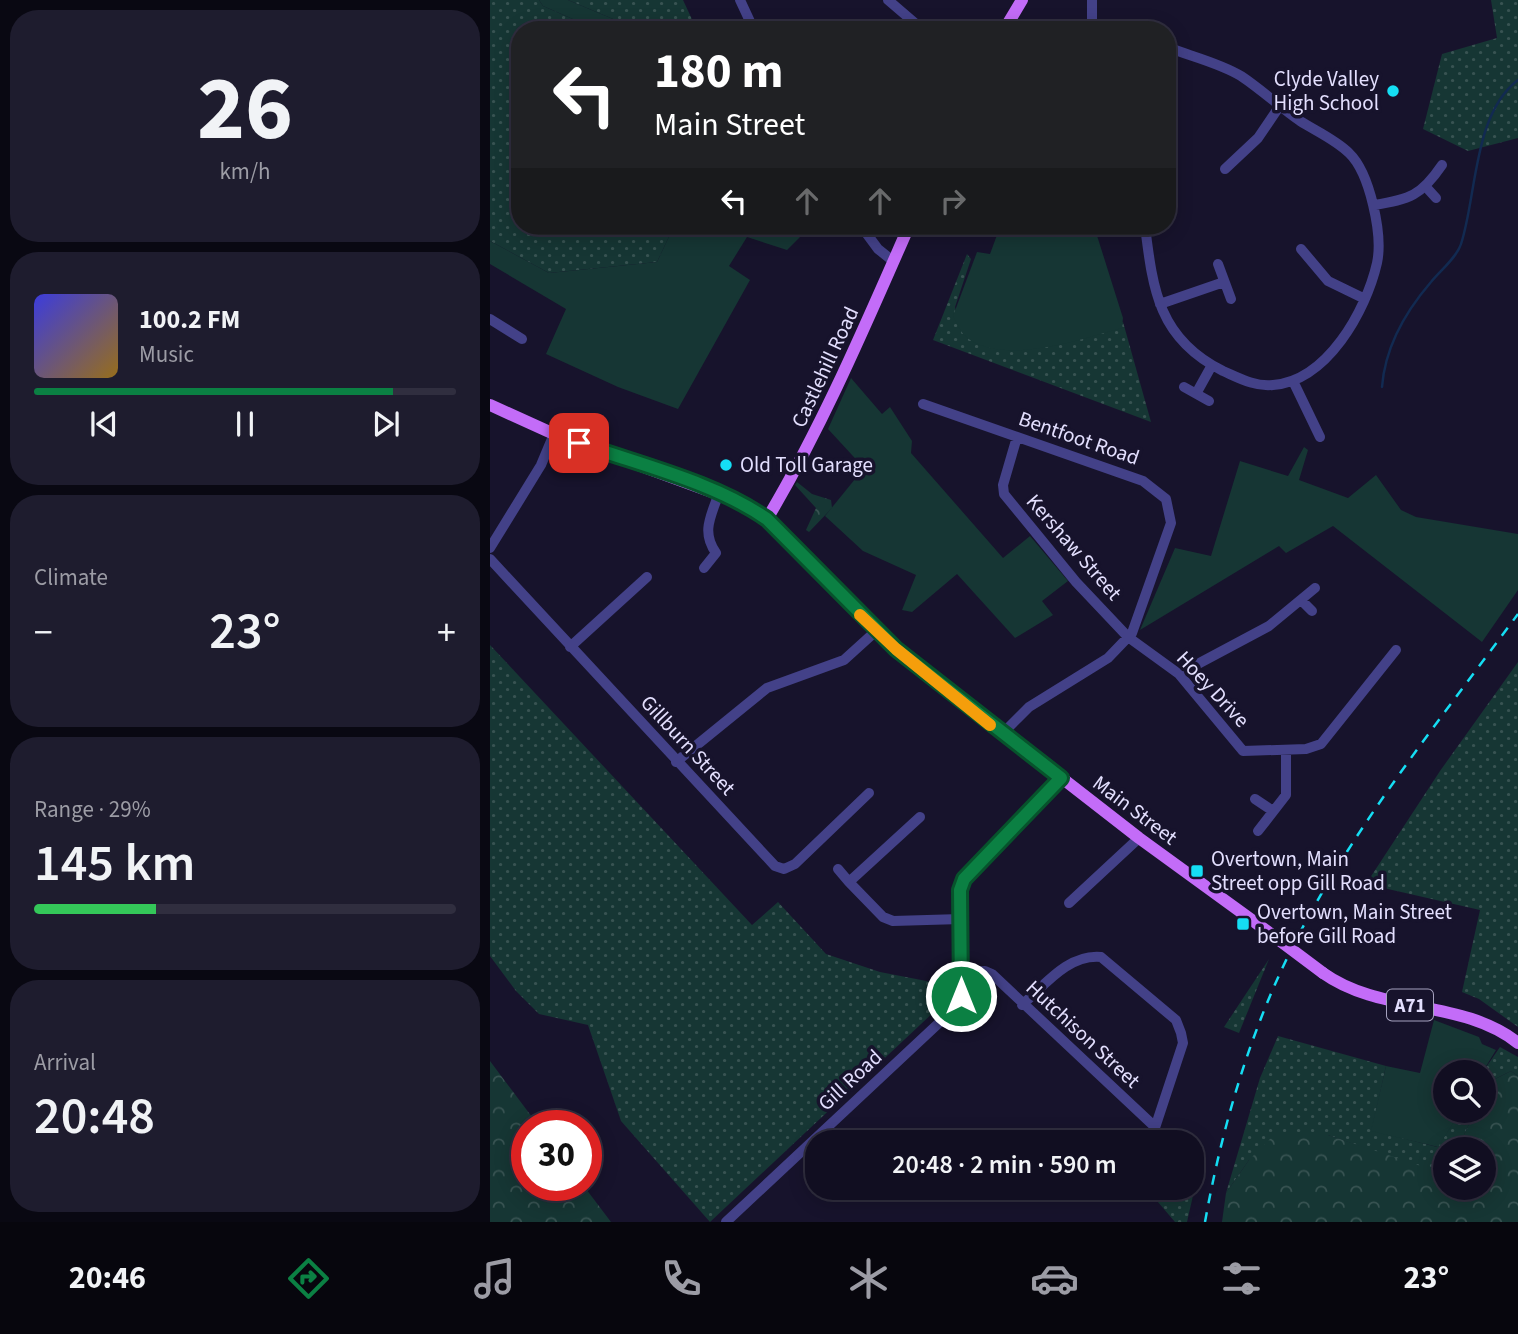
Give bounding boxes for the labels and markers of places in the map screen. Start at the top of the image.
place label: Clyde Valley High School [1274,64,1379,118]
marker: Clyde Valley High School [1385,83,1401,99]
pin [549,413,609,473]
place label: Old Toll Garage [740,450,873,480]
marker: Old Toll Garage [718,457,734,473]
place label: Overtown, Main Street opp Gill Road [1211,844,1385,898]
marker: Overtown, Main Street opp Gill Road [1189,863,1205,879]
place label: Overtown, Main Street before Gill Road [1257,897,1452,951]
marker: Overtown, Main Street before Gill Road [1235,916,1251,932]

